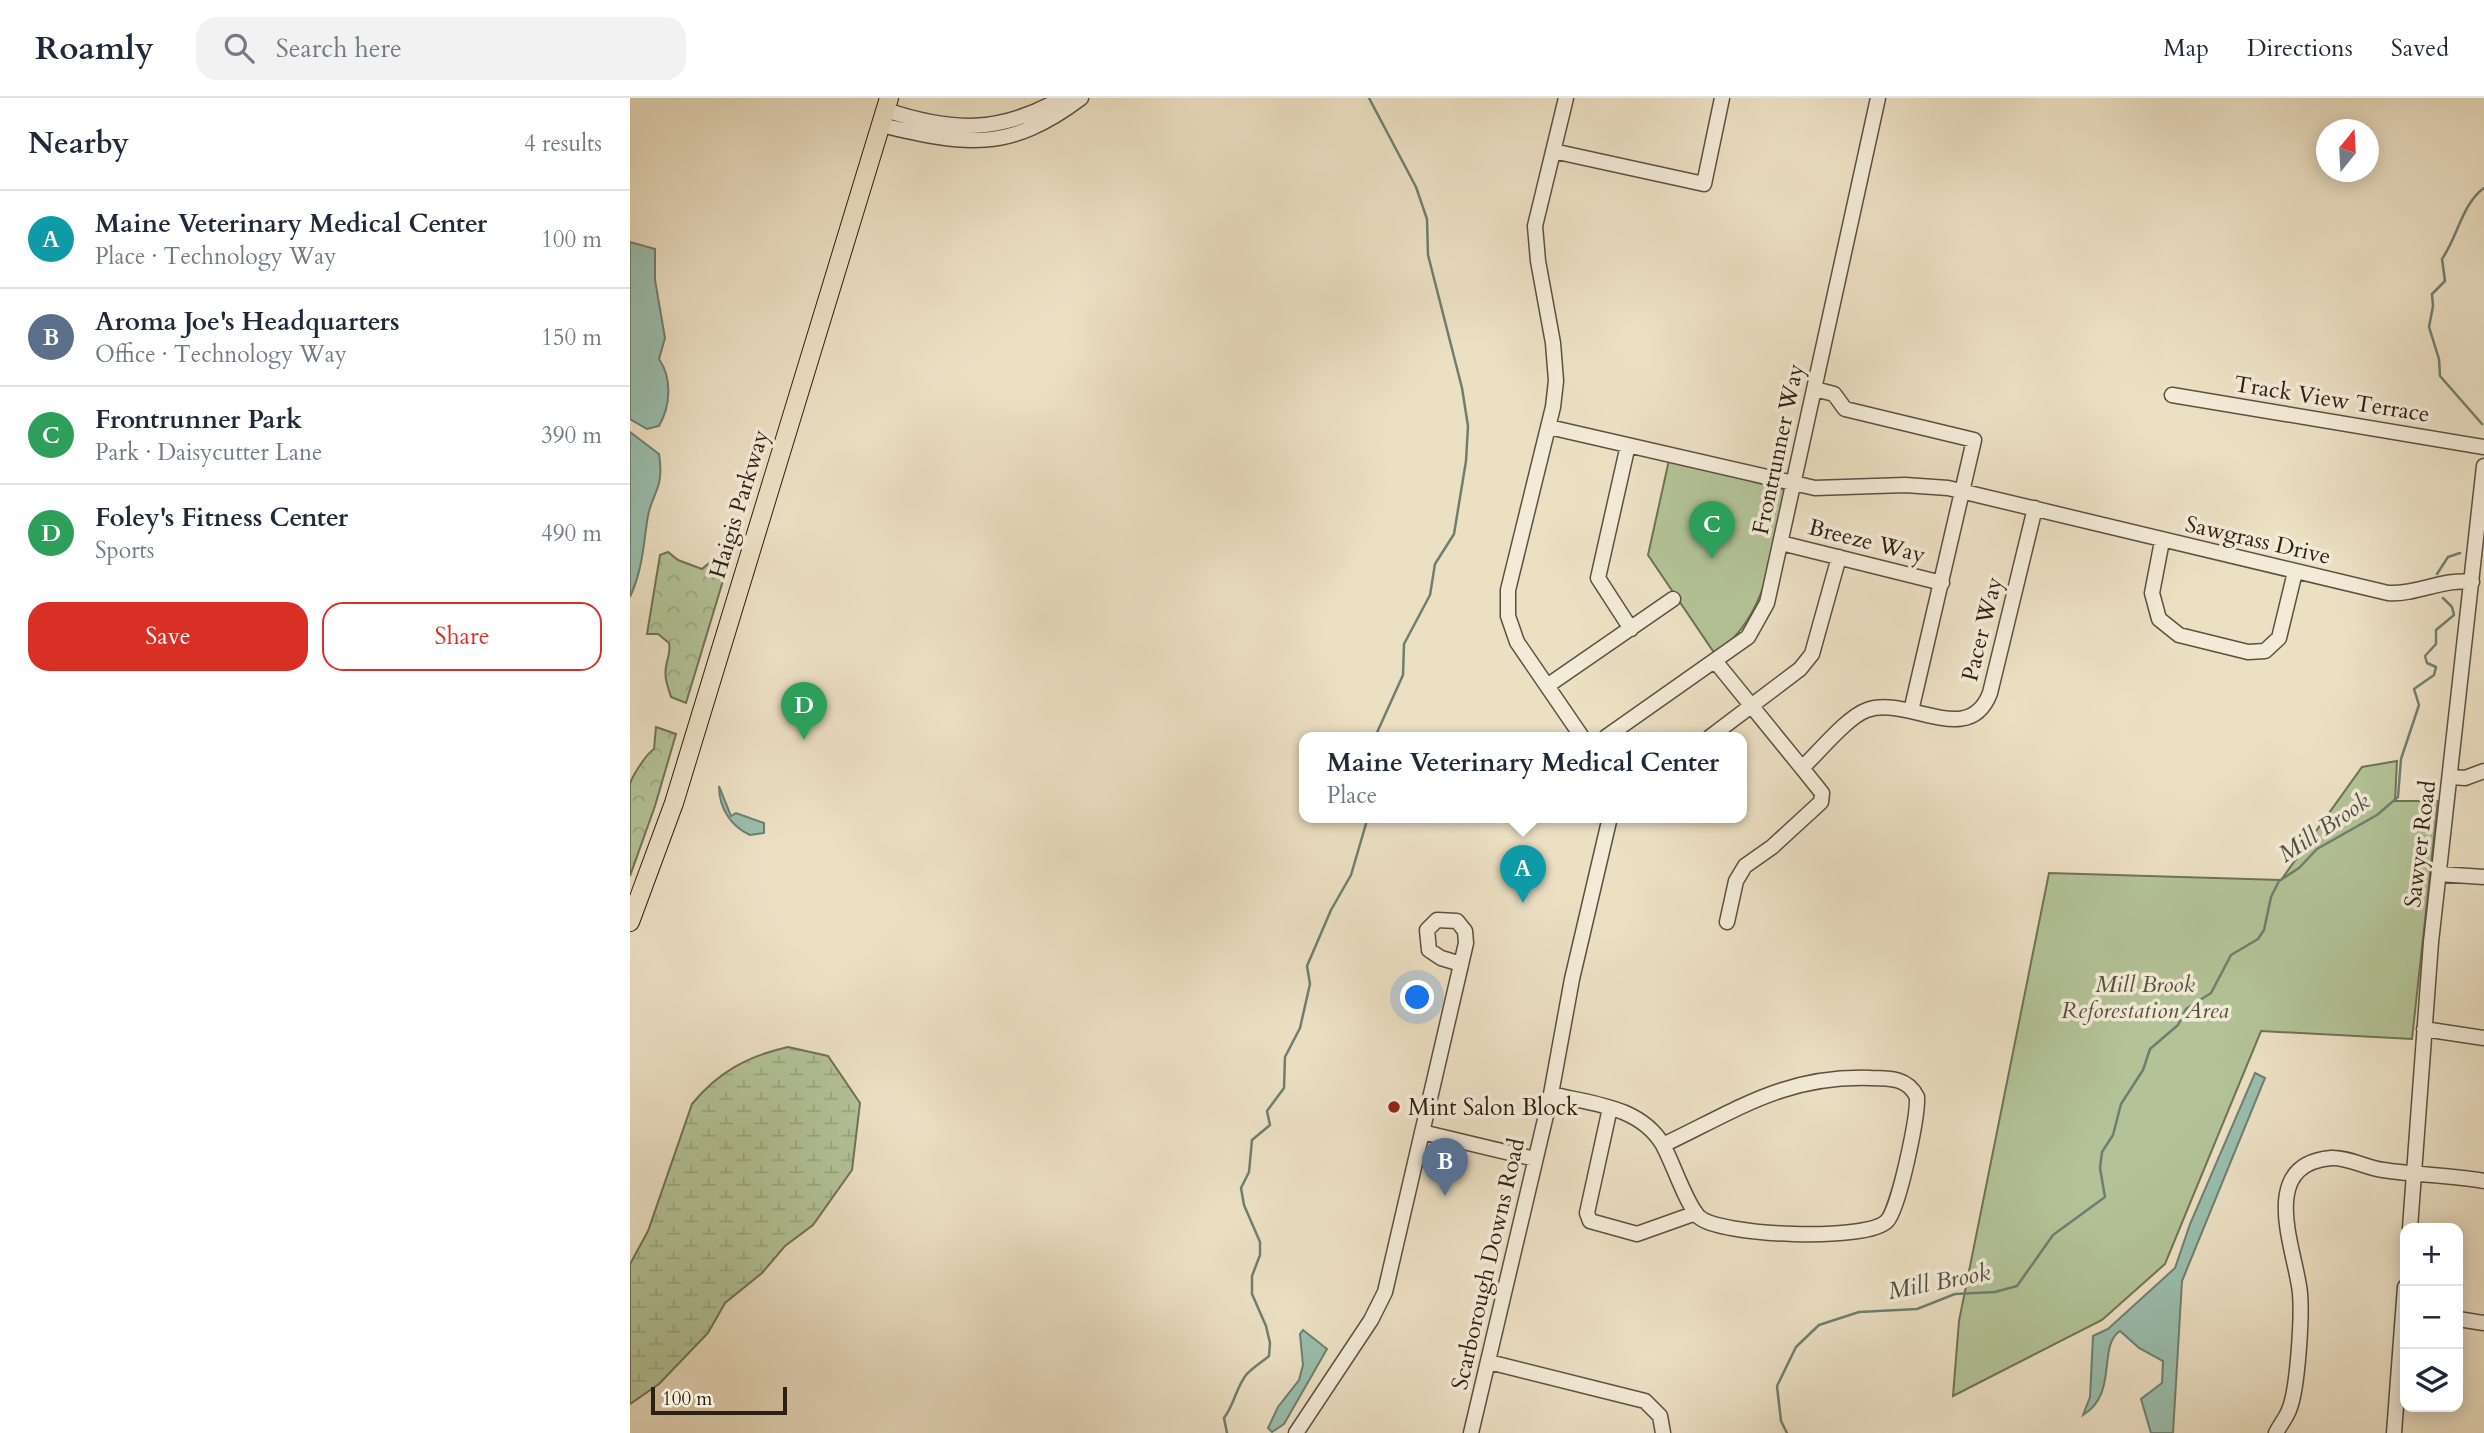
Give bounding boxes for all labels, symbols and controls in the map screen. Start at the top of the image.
search box [196,17,686,80]
text: Roamly [35,26,154,71]
icon: search [220,29,258,67]
text: Search here [276,31,402,66]
text: Map [2163,32,2209,65]
text: Directions [2247,32,2353,65]
text: Saved [2391,32,2449,65]
north arrow [2316,119,2379,182]
text: Nearby [28,123,129,164]
text: 4 results [524,128,602,159]
text: Maine Veterinary Medical Center [95,206,487,241]
text: A [42,224,60,255]
text: 100 m [541,224,602,255]
text: Place · Technology Way [95,241,336,272]
text: Aroma Joe's Headquarters [95,304,400,339]
text: B [43,322,59,353]
text: 150 m [541,322,602,353]
text: Office · Technology Way [95,339,347,370]
street label: Frontrunner Way [1745,361,1811,537]
street label: Track View Terrace [2232,368,2432,430]
text: Frontrunner Park [95,402,302,437]
text: C [42,420,60,451]
text: 390 m [541,420,602,451]
street label: Haigis Parkway [702,426,776,582]
text: Park · Daisycutter Lane [95,437,322,468]
text: Foley's Fitness Center [95,500,348,535]
pin: C [1689,501,1735,559]
street label: Sawgrass Drive [2182,508,2334,572]
street label: Breeze Way [1805,512,1929,570]
text: D [41,518,61,549]
text: 490 m [541,518,602,549]
text: Sports [95,535,155,566]
street label: Pacer Way [1954,574,2010,684]
button: Save [28,602,308,671]
button: Share [322,602,602,671]
pin: D [781,682,827,740]
popup [1299,732,1747,823]
text: Maine Veterinary Medical Center [1327,745,1719,780]
street label: Sawyer Road [2397,778,2443,909]
text: Place [1327,780,1377,811]
water label: Mill Brook [2272,785,2376,871]
pin: A [1500,845,1546,903]
park label: Mill Brook Reforestation Area [2061,969,2229,1026]
your location [1400,980,1434,1014]
place label: Mint Salon Block [1408,1092,1579,1123]
marker: Mint Salon Block [1386,1099,1402,1115]
street label: Scarborough Downs Road [1444,1134,1532,1393]
pin: B [1422,1138,1468,1196]
map controls [2400,1223,2463,1412]
button: + [2400,1223,2463,1286]
water label: Mill Brook [1885,1256,1993,1308]
button: − [2400,1286,2463,1349]
button: layers [2400,1349,2463,1412]
scale bar [651,1384,788,1416]
text: 100 m [662,1386,712,1412]

